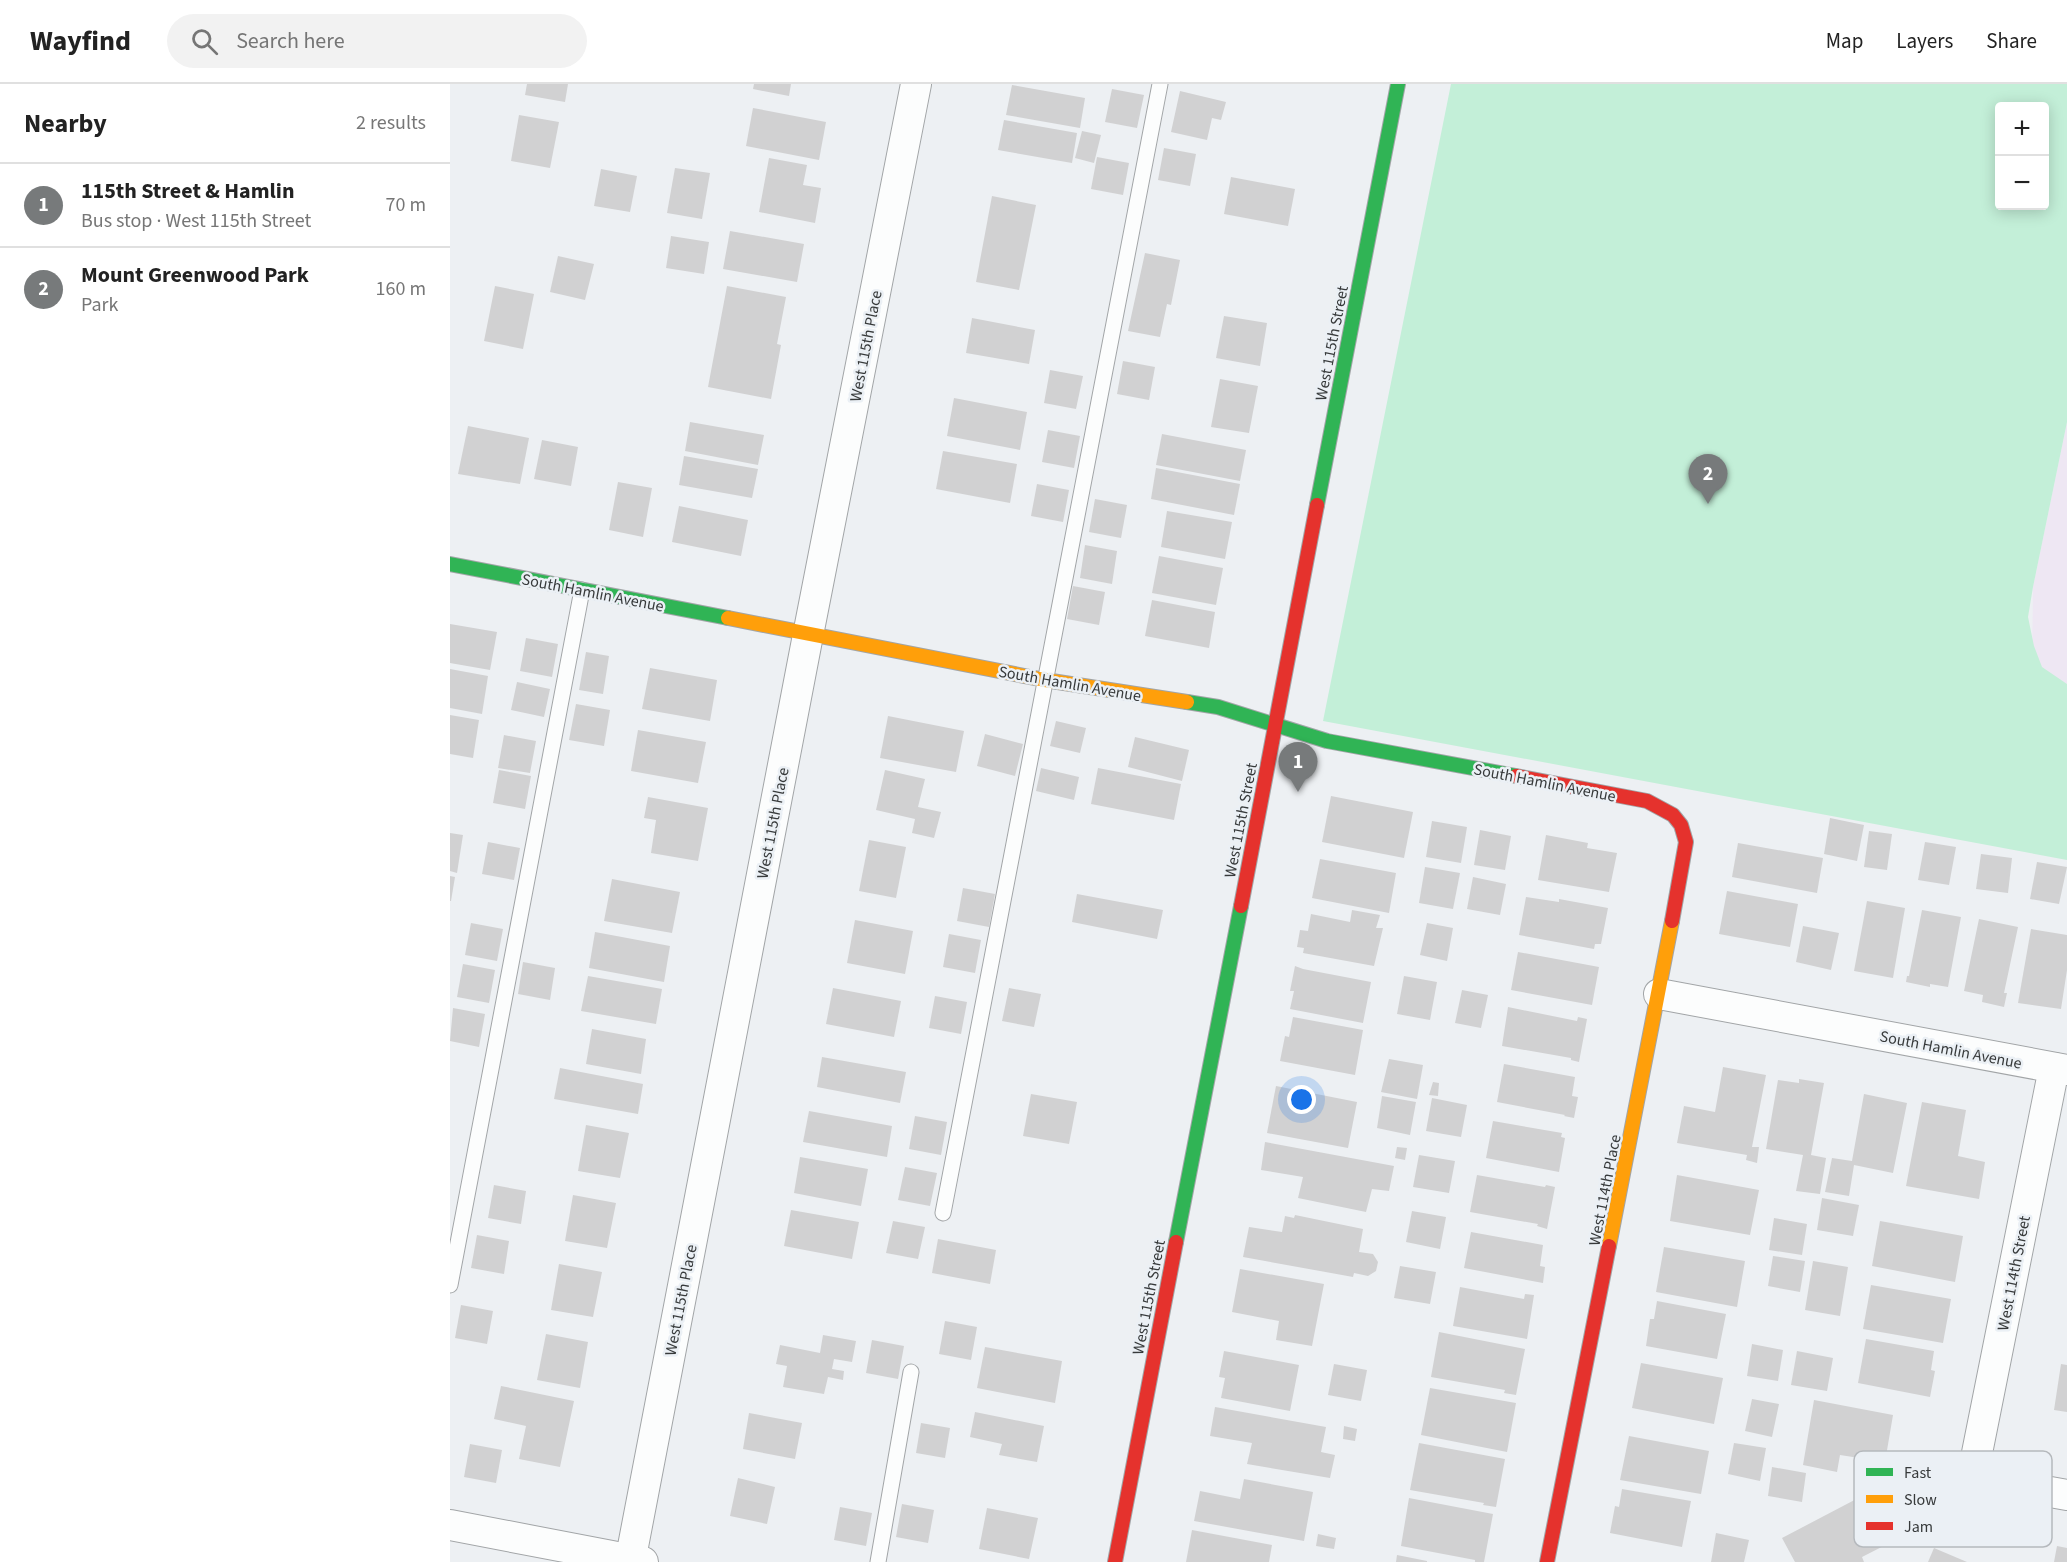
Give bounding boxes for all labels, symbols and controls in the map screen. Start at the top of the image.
search box [167,14,587,68]
text: Wayfind [30,21,131,61]
icon: search [188,25,221,58]
text: Search here [236,25,345,57]
text: Map [1826,26,1863,56]
text: Layers [1896,26,1953,56]
text: Share [1986,26,2037,56]
map controls [1995,102,2049,210]
button: + [1995,102,2049,156]
text: Nearby [24,105,107,142]
text: 2 results [356,109,426,137]
button: − [1995,156,2049,210]
text: 115th Street & Hamlin [81,175,295,207]
text: 1 [38,191,49,219]
text: 70 m [386,191,426,219]
text: Bus stop · West 115th Street [81,207,311,235]
text: Mount Greenwood Park [81,259,309,291]
text: 2 [38,275,49,303]
text: 160 m [376,275,426,303]
street label: West 115th Street [1310,283,1354,403]
street label: West 115th Place [844,289,888,404]
text: Park [81,291,118,319]
pin: 2 [1688,454,1728,504]
street label: South Hamlin Avenue [520,568,666,618]
street label: South Hamlin Avenue [997,661,1143,707]
pin: 1 [1278,742,1318,792]
street label: South Hamlin Avenue [1472,758,1618,808]
street label: West 115th Street [1219,760,1263,880]
street label: West 115th Place [751,766,795,881]
street label: South Hamlin Avenue [1878,1025,2024,1075]
your location [1287,1085,1316,1114]
street label: West 114th Place [1583,1133,1627,1248]
street label: West 114th Street [1992,1213,2036,1333]
street label: West 115th Street [1127,1237,1171,1357]
street label: West 115th Place [659,1243,703,1358]
legend [1854,1451,2052,1547]
text: Fast [1904,1462,1932,1484]
text: Slow [1904,1489,1937,1511]
text: Jam [1904,1516,1933,1538]

